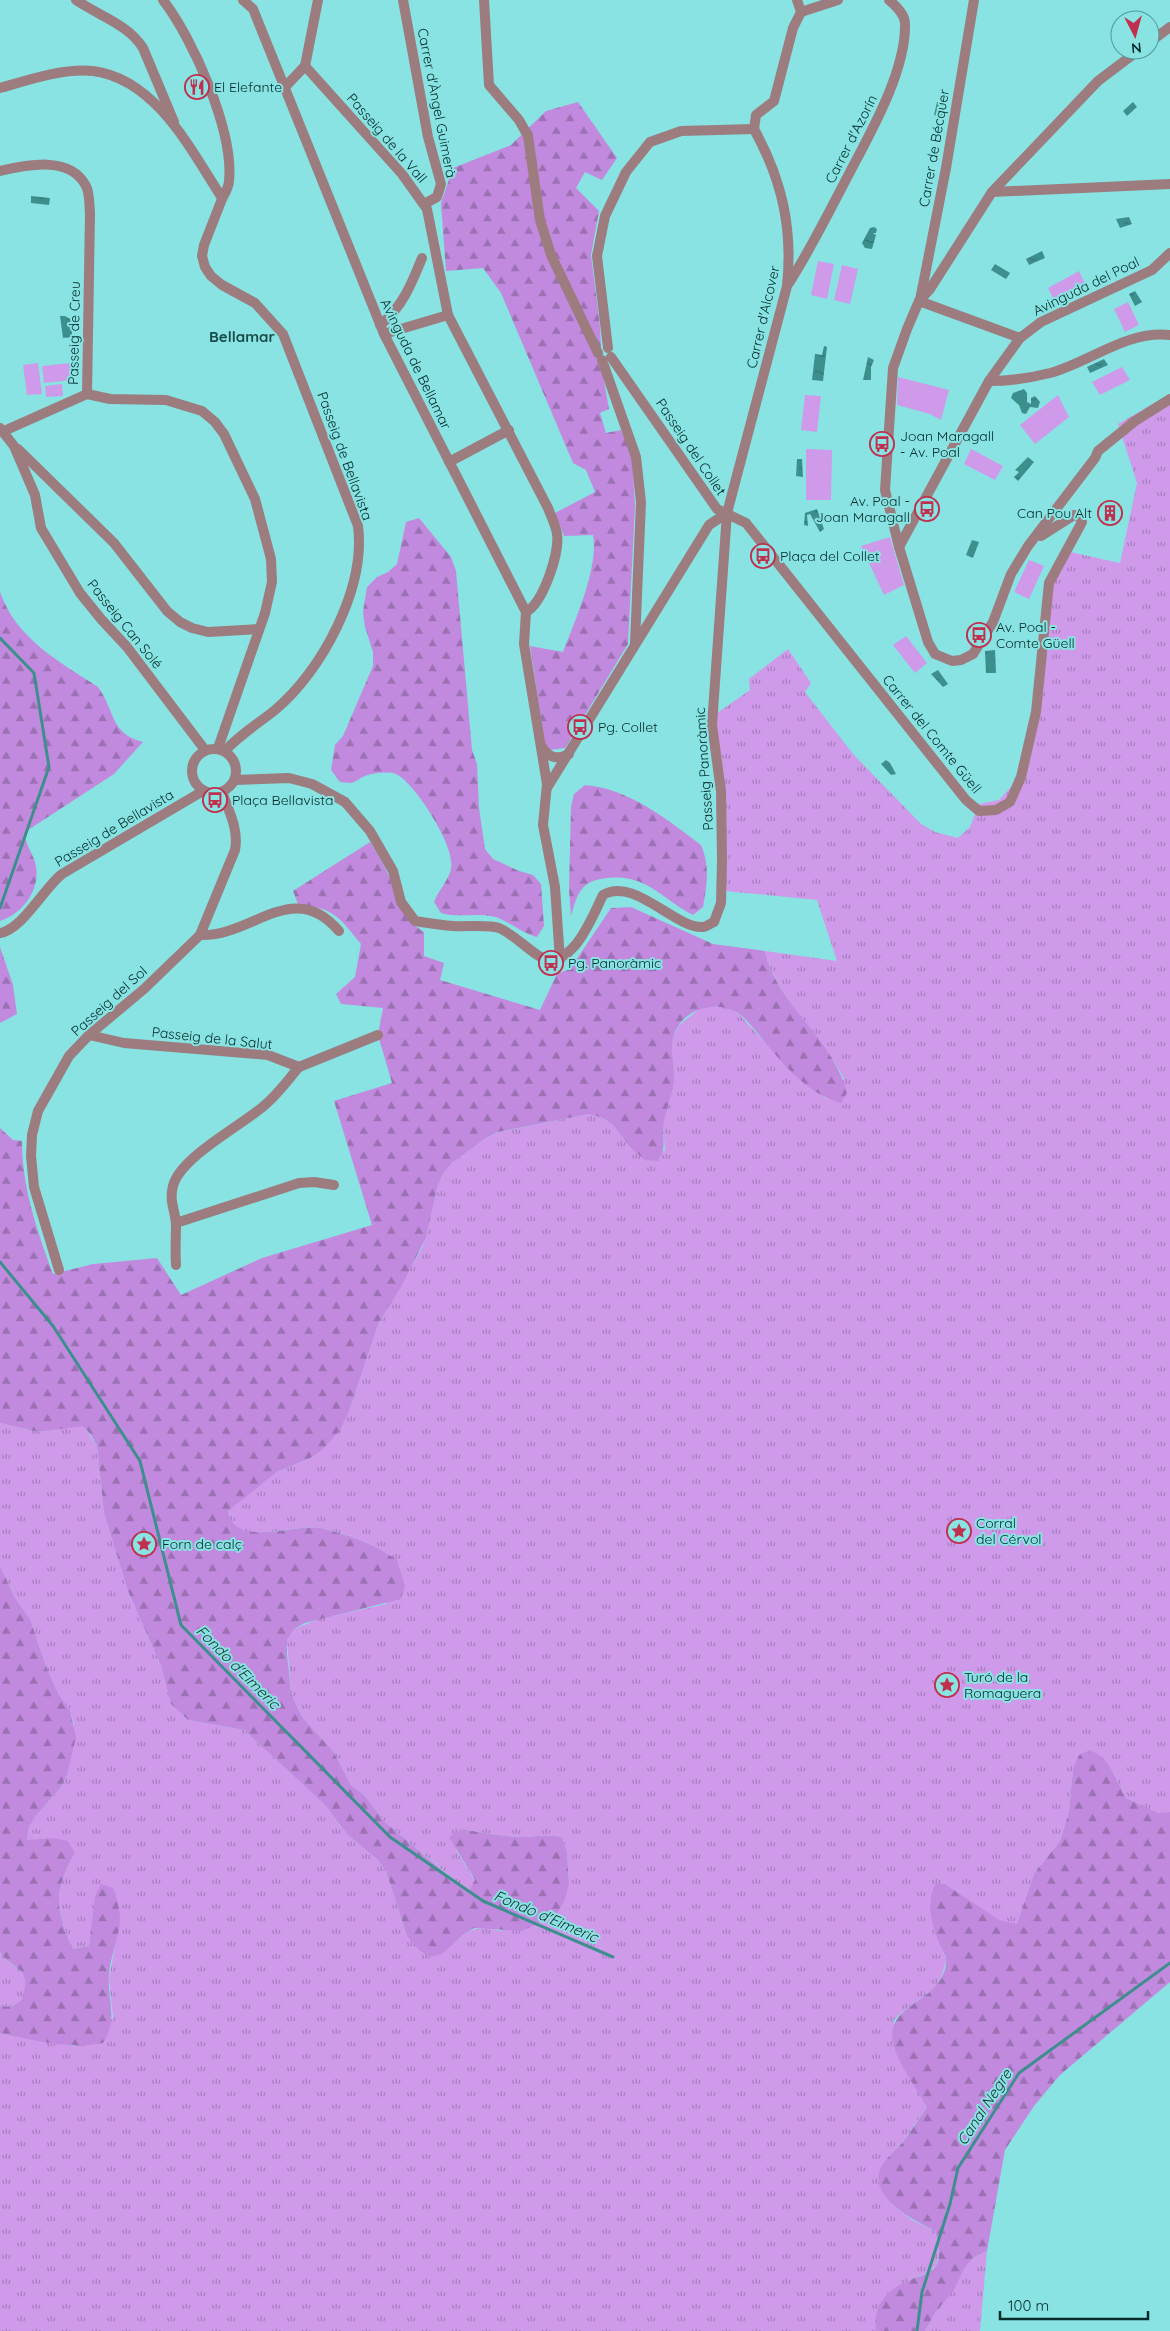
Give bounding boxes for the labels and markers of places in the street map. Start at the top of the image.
restaurant icon: El Elefante [184,74,210,100]
place label: El Elefante [214,78,282,96]
place label: Joan Maragall - Av. Poal [900,427,994,461]
bus stop icon: Joan Maragall - Av. Poal [869,431,895,457]
place label: Av. Poal - Joan Maragall [816,492,910,526]
bus stop icon: Av. Poal - Joan Maragall [914,496,940,522]
building icon: Can Pou Alt [1097,500,1123,526]
place label: Can Pou Alt [1017,504,1092,522]
bus stop icon: Plaça del Collet [750,543,776,569]
place label: Plaça del Collet [780,547,880,565]
place label: Av. Poal - Comte Güell [996,618,1075,652]
bus stop icon: Av. Poal - Comte Güell [966,622,992,648]
bus stop icon: Pg. Collet [567,714,593,740]
place label: Pg. Collet [598,718,658,736]
bus stop icon: Plaça Bellavista [202,787,228,813]
place label: Plaça Bellavista [232,791,334,809]
bus stop icon: Pg. Panoràmic [538,950,564,976]
place label: Pg. Panoràmic [568,954,661,972]
place label: Corral del Cérvol [976,1514,1042,1548]
place icon: Corral del Cérvol [946,1518,972,1544]
place icon: Forn de calç [131,1531,157,1557]
place label: Forn de calç [162,1535,242,1553]
place label: Turó de la Romaguera [964,1668,1041,1702]
place icon: Turó de la Romaguera [934,1672,960,1698]

